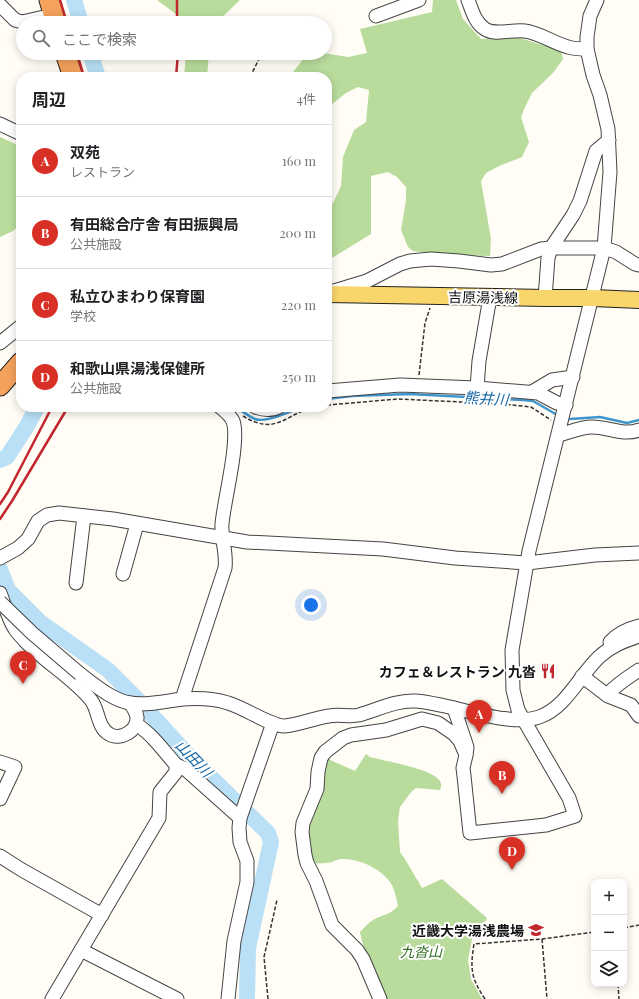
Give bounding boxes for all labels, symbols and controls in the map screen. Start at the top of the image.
search box [16,16,332,60]
icon: search [30,27,52,49]
text: ここで検索 [62,29,137,49]
text: 周辺 [32,88,66,110]
text: 4件 [297,90,316,107]
text: 双苑 [70,142,100,162]
text: A [41,152,49,169]
text: 160 m [282,152,316,169]
text: レストラン [70,163,135,180]
text: 有田総合庁舎 有田振興局 [70,214,239,234]
text: B [41,224,49,241]
text: 200 m [279,224,316,241]
text: 公共施設 [70,235,122,252]
text: 私立ひまわり保育園 [70,286,205,306]
street label: 吉原湯浅線 [448,287,518,307]
text: C [40,296,50,313]
text: 220 m [281,296,316,313]
text: 学校 [70,307,96,324]
text: 和歌山県湯浅保健所 [70,358,205,378]
text: D [40,368,50,385]
text: 250 m [282,368,316,385]
text: 公共施設 [70,379,122,396]
water label: 熊井川 [463,387,511,409]
your location [301,595,321,615]
pin: C [10,651,36,684]
place label: カフェ＆レストラン 九沓 [379,662,536,681]
restaurant icon: カフェ＆レストラン 九沓 [539,662,557,680]
pin: A [466,700,492,733]
water label: 山田川 [171,735,218,783]
pin: B [489,761,515,794]
pin: D [499,837,525,870]
map controls [591,879,627,987]
button: + [591,879,627,915]
button: − [591,915,627,951]
place label: 近畿大学湯浅農場 [412,921,524,940]
school or university icon: 近畿大学湯浅農場 [527,921,545,939]
park label: 九沓山 [400,942,443,961]
button: layers [591,951,627,987]

